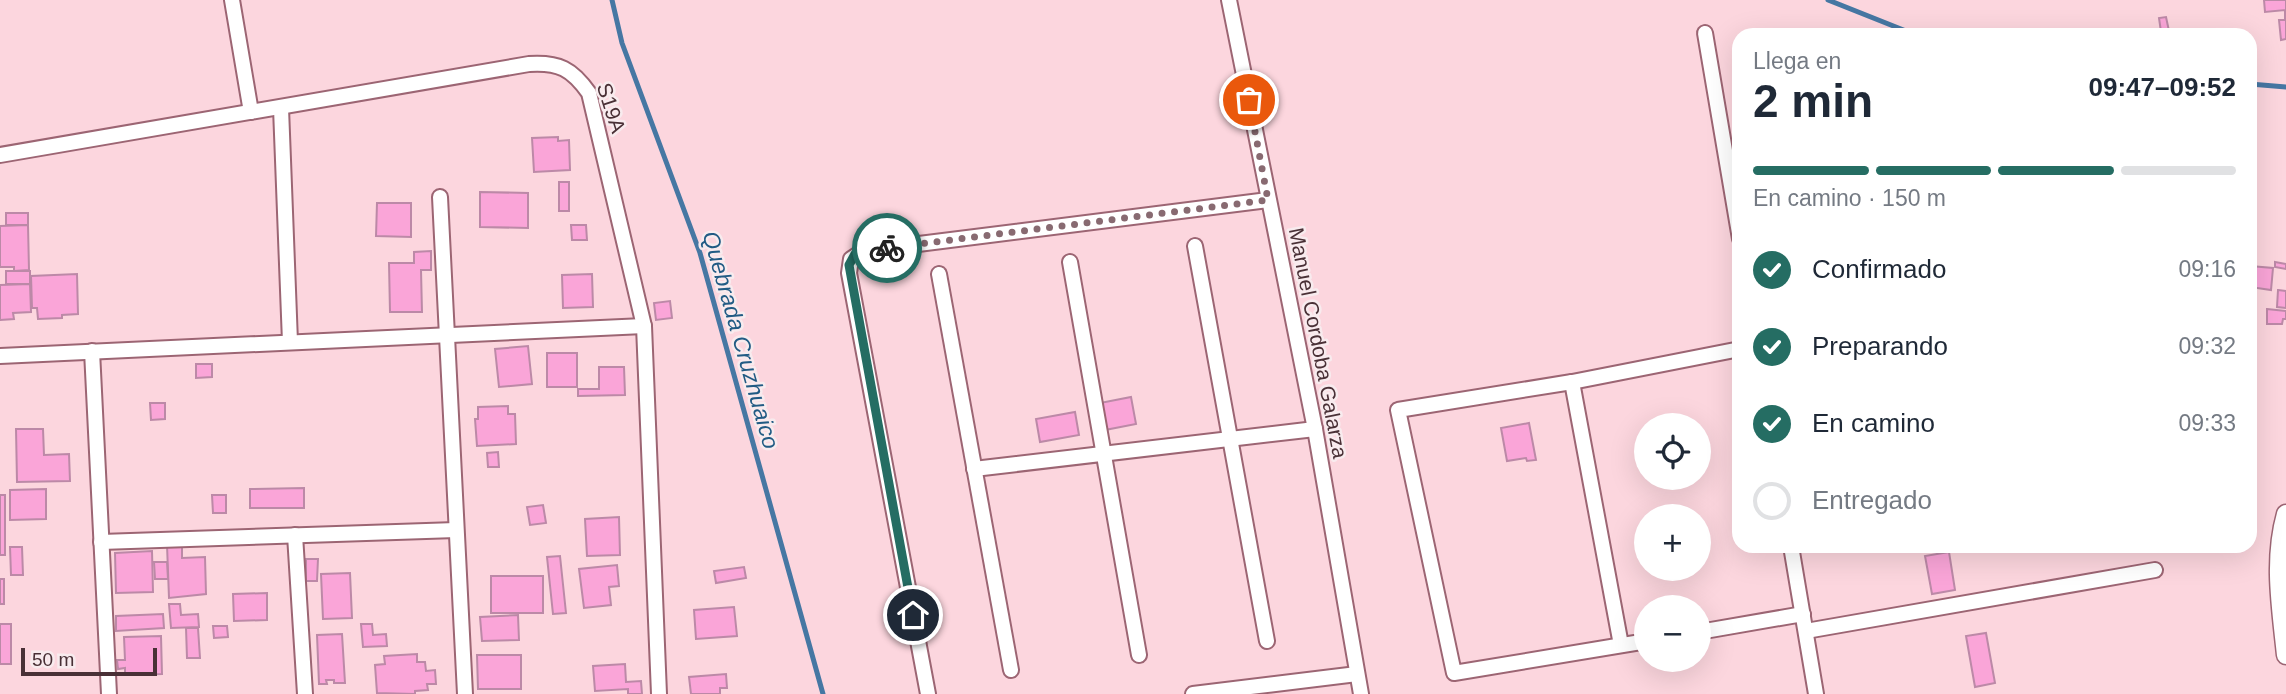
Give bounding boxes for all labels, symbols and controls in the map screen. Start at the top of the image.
text: Llega en [1753,48,1841,74]
pin [1219,70,1279,130]
text: 09:47–09:52 [2089,72,2236,102]
text: 2 min [1753,75,1873,127]
street label: S19A [593,80,630,136]
icon: bag [1230,81,1268,119]
text: En camino · 150 m [1753,185,1946,211]
courier [852,213,922,283]
street label: Manuel Cordoba Galarza [1285,226,1352,461]
water label: Quebrada Cruzhuaico [697,228,785,452]
icon: bike [868,229,906,267]
icon: check [1753,251,1791,289]
text: Confirmado [1812,254,1946,284]
text: 09:16 [2178,256,2236,282]
icon: check [1753,328,1791,366]
text: Preparando [1812,331,1948,361]
text: 09:32 [2178,333,2236,359]
icon: check [1753,405,1791,443]
text: En camino [1812,408,1935,438]
text: 09:33 [2178,410,2236,436]
map controls [1634,413,1711,672]
button: locate [1634,413,1711,490]
text: Entregado [1812,485,1932,515]
button: + [1634,504,1711,581]
pin [883,585,943,645]
button: − [1634,595,1711,672]
icon: home [894,596,932,634]
scale bar [21,645,158,677]
text: 50 m [32,649,74,670]

